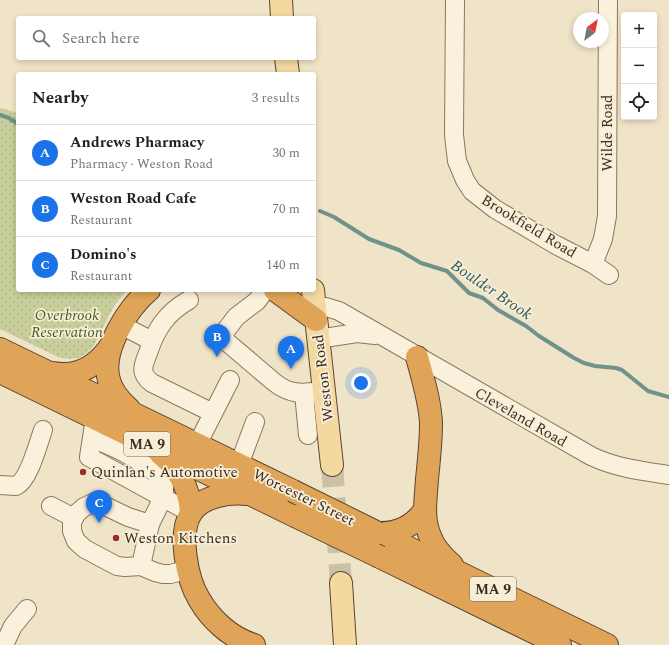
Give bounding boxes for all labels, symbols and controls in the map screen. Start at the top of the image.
north arrow [573,12,609,48]
map controls [621,12,657,120]
button: + [621,12,657,48]
search box [16,16,316,60]
icon: search [30,27,52,49]
text: Search here [62,27,140,50]
button: − [621,48,657,84]
button: locate [621,84,657,120]
text: Nearby [32,85,88,111]
text: 3 results [252,88,300,108]
street label: Wilde Road [596,95,619,171]
text: Andrews Pharmacy [70,131,204,154]
text: A [40,143,50,163]
text: 30 m [273,143,300,163]
text: Pharmacy · Weston Road [70,154,213,174]
text: Weston Road Cafe [70,187,197,210]
street label: Brookfield Road [477,189,581,264]
text: B [40,199,50,219]
text: 70 m [273,199,300,219]
text: Restaurant [70,210,132,230]
text: Domino's [70,243,137,266]
water label: Boulder Brook [446,254,538,326]
text: C [40,255,50,275]
text: 140 m [266,255,300,275]
text: Restaurant [70,266,132,286]
park label: Overbrook Reservation [31,304,103,344]
pin: B [204,324,230,357]
street label: Weston Road [307,333,340,423]
pin: A [278,336,304,369]
your location [351,373,371,393]
street label: Cleveland Road [470,382,571,453]
road number: MA 9 [124,432,170,456]
place label: Quinlan's Automotive [91,461,238,484]
street label: Worcester Street [249,463,359,532]
marker: Quinlan's Automotive [78,467,88,477]
pin: C [86,490,112,523]
place label: Weston Kitchens [124,527,237,550]
marker: Weston Kitchens [111,533,121,543]
road number: MA 9 [470,577,516,601]

